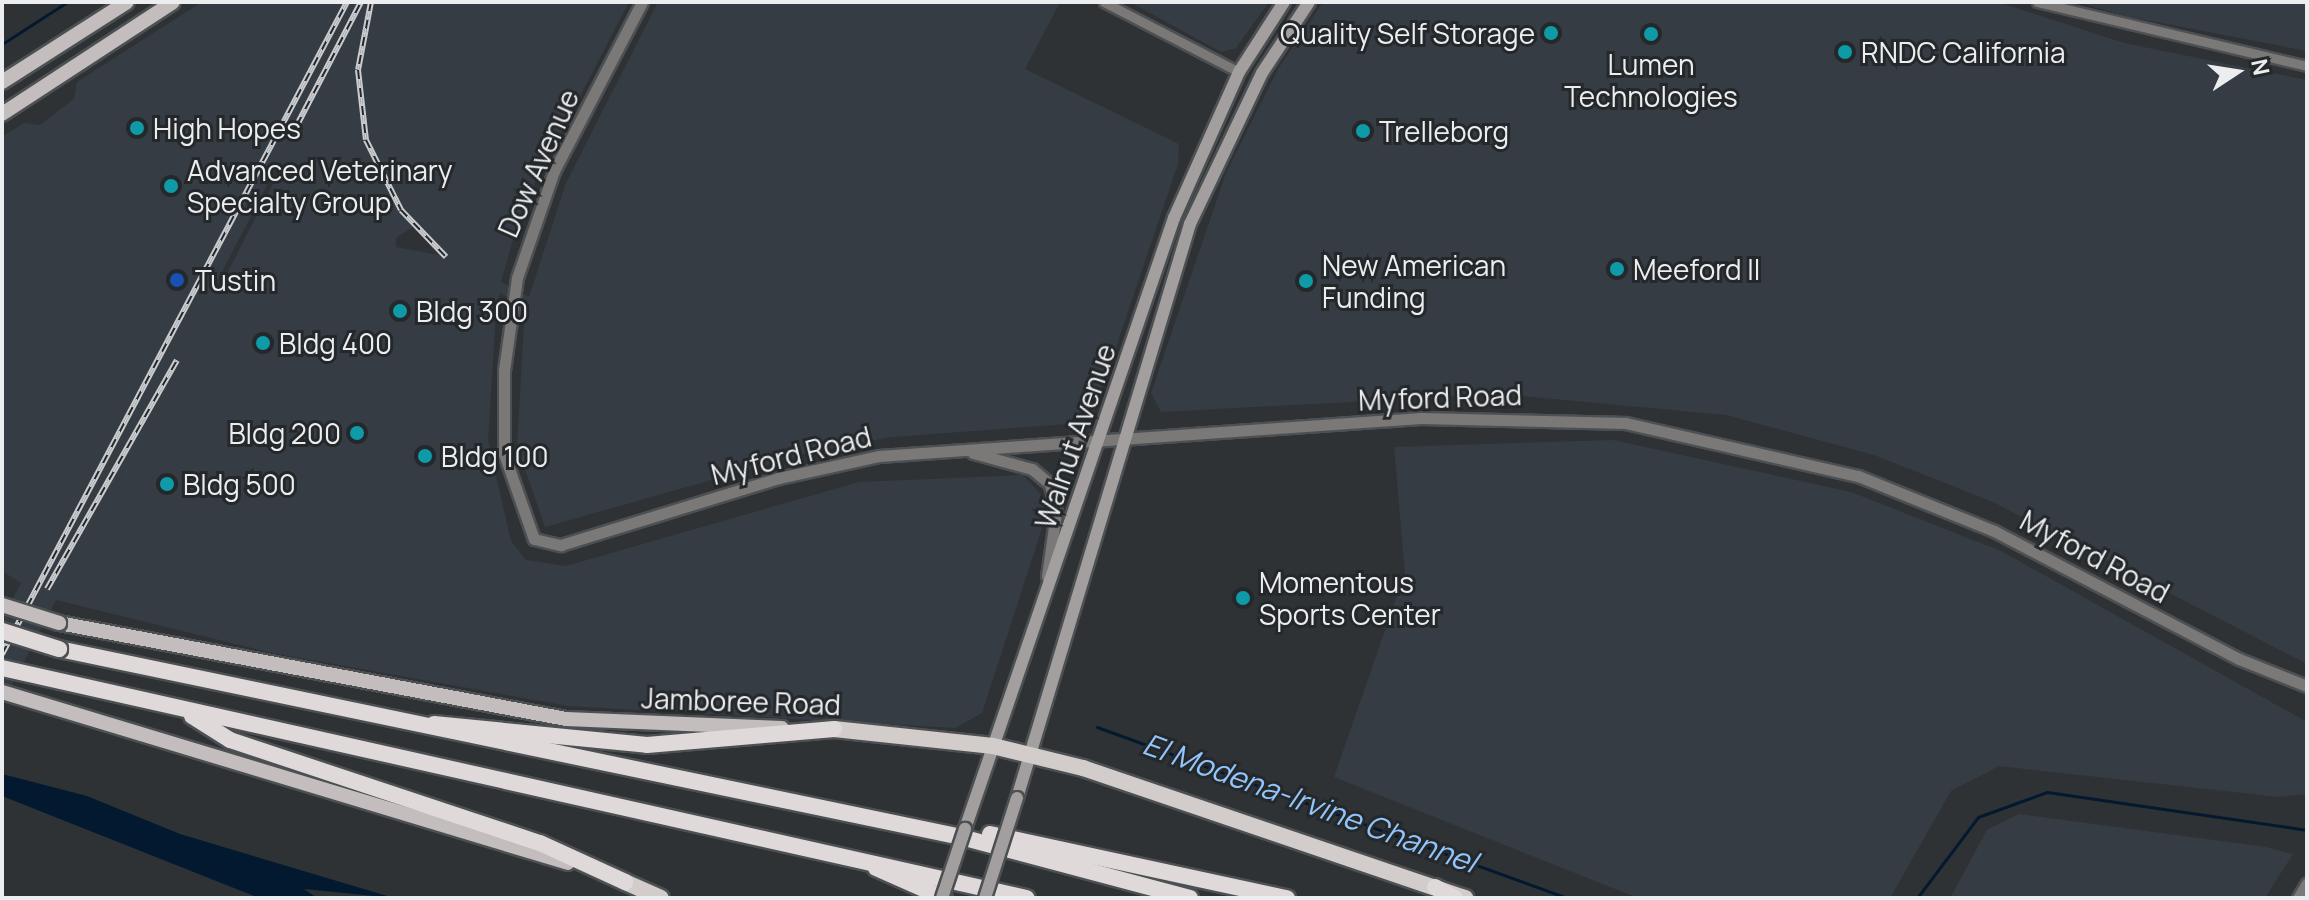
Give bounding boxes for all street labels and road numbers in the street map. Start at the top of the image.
street label: Dow Avenue [491,84,585,242]
street label: Walnut Avenue [1028,339,1122,533]
street label: Myford Road [1358,377,1522,417]
street label: Myford Road [708,419,874,491]
street label: Myford Road [2015,503,2175,609]
street label: Jamboree Road [641,681,841,721]

